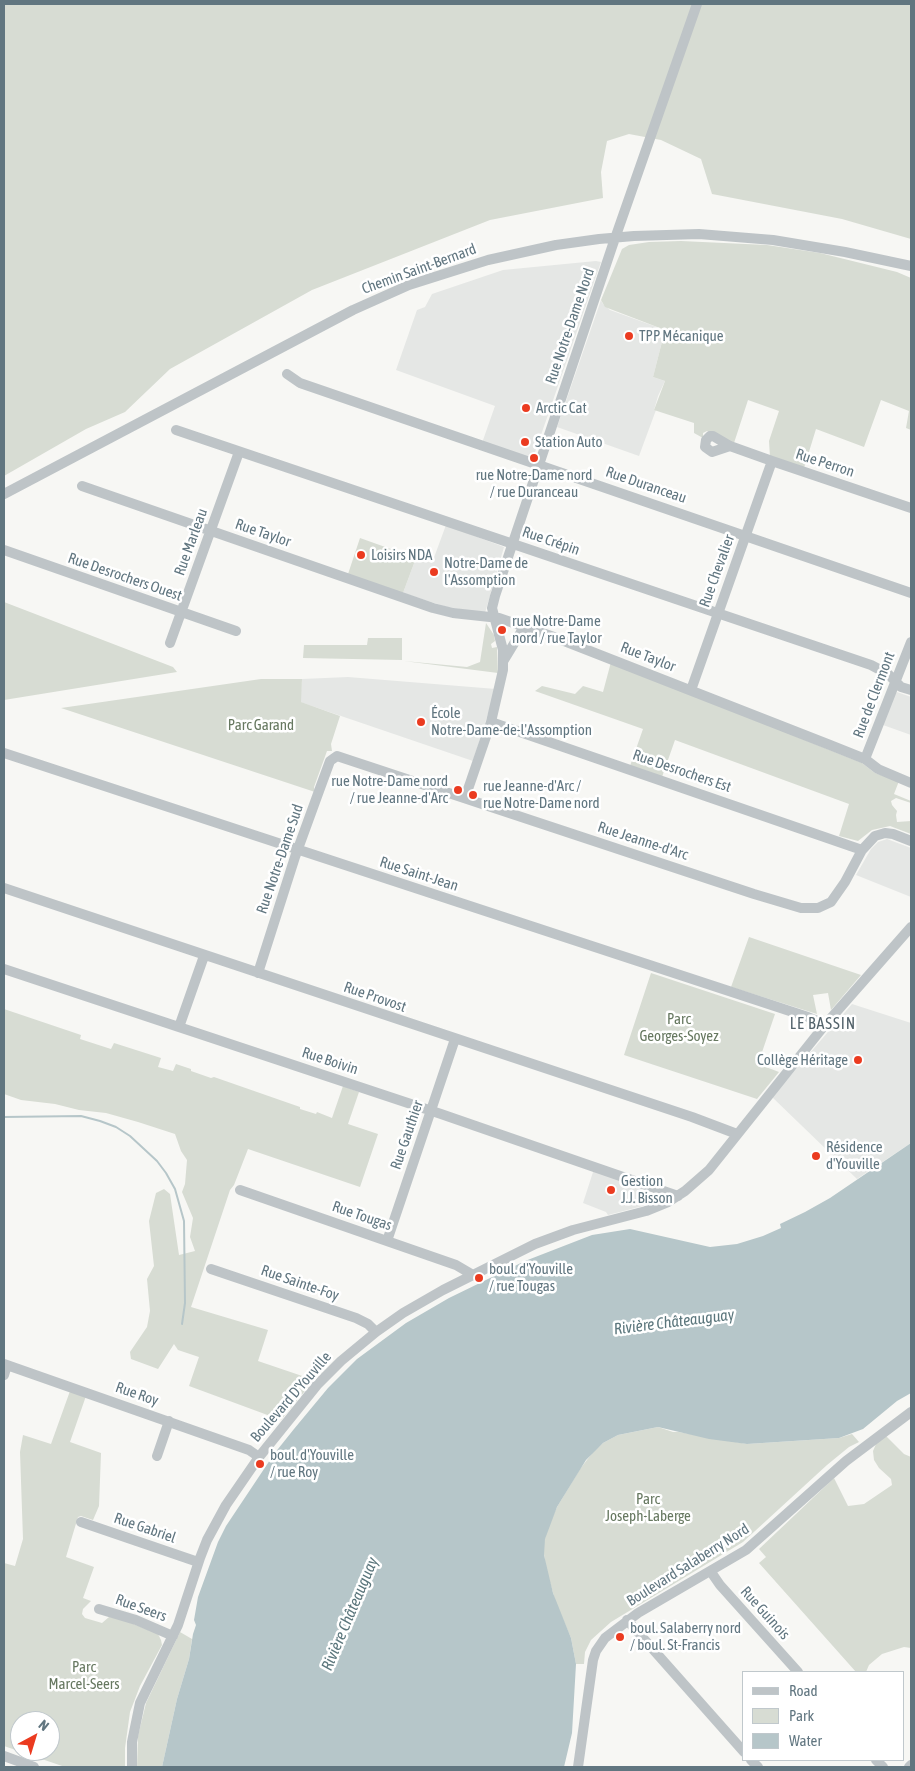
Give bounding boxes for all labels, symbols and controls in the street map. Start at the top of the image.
street label: Chemin Saint-Bernard [359,240,479,298]
street label: Rue Notre-Dame Nord [542,266,598,386]
place label: TPP Mécanique [639,327,724,345]
marker: TPP Mécanique [623,330,635,342]
place label: Arctic Cat [536,399,587,417]
marker: Arctic Cat [520,402,532,414]
place label: Station Auto [535,433,603,451]
marker: Station Auto [519,436,531,448]
street label: Rue Perron [793,445,857,481]
marker: rue Notre-Dame nord / rue Duranceau [528,452,540,464]
street label: Rue Duranceau [603,463,689,507]
place label: rue Notre-Dame nord / rue Duranceau [476,466,592,501]
street label: Rue Marleau [171,506,211,578]
street label: Rue Taylor [233,515,293,551]
street label: Rue Crépin [520,523,582,559]
street label: Rue Chevalier [696,532,738,610]
place label: Loisirs NDA [371,546,432,564]
street label: Rue Desrochers Ouest [66,549,184,605]
marker: Loisirs NDA [355,549,367,561]
place label: Notre-Dame de l'Assomption [444,554,528,589]
marker: Notre-Dame de l'Assomption [428,566,440,578]
place label: rue Notre-Dame nord / rue Taylor [512,612,602,647]
marker: rue Notre-Dame nord / rue Taylor [496,624,508,636]
street label: Rue Taylor [618,638,678,676]
street label: Rue de Clermont [849,649,899,741]
place label: École Notre-Dame-de-l'Assomption [431,704,592,739]
park label: Parc Garand [228,716,294,734]
marker: École Notre-Dame-de-l'Assomption [415,716,427,728]
street label: Rue Desrochers Est [630,746,734,796]
place label: rue Notre-Dame nord / rue Jeanne-d'Arc [331,772,448,807]
place label: rue Jeanne-d'Arc / rue Notre-Dame nord [483,777,600,812]
marker: rue Notre-Dame nord / rue Jeanne-d'Arc [452,784,464,796]
marker: rue Jeanne-d'Arc / rue Notre-Dame nord [467,789,479,801]
street label: Rue Notre-Dame Sud [253,802,307,916]
street label: Rue Jeanne-d'Arc [595,818,691,864]
street label: Rue Saint-Jean [377,853,461,895]
street label: Rue Provost [341,978,409,1016]
park label: Parc Georges-Soyez [639,1010,719,1045]
district label: LE BASSIN [789,1014,857,1034]
street label: Rue Boivin [300,1043,360,1079]
place label: Collège Héritage [757,1051,848,1069]
marker: Collège Héritage [852,1054,864,1066]
street label: Rue Gauthier [387,1098,427,1172]
place label: Résidence d'Youville [826,1138,883,1173]
marker: Résidence d'Youville [810,1150,822,1162]
place label: Gestion J.J. Bisson [621,1172,673,1207]
marker: Gestion J.J. Bisson [605,1184,617,1196]
street label: Rue Tougas [330,1197,394,1235]
place label: boul. d'Youville / rue Tougas [489,1260,573,1295]
street label: Rue Sainte-Foy [259,1261,341,1305]
marker: boul. d'Youville / rue Tougas [473,1272,485,1284]
water label: Rivière Châteauguay [613,1305,735,1339]
street label: Boulevard D'Youville [247,1348,335,1446]
street label: Rue Roy [113,1378,161,1410]
place label: boul. d'Youville / rue Roy [270,1446,354,1481]
marker: boul. d'Youville / rue Roy [254,1458,266,1470]
park label: Parc Joseph-Laberge [605,1490,691,1525]
street label: Rue Gabriel [112,1509,178,1547]
street label: Boulevard Salaberry Nord [623,1520,753,1610]
water label: Rivière Châteauguay [317,1554,383,1674]
street label: Rue Guinois [736,1583,794,1643]
street label: Rue Seers [113,1590,169,1626]
place label: boul. Salaberry nord / boul. St-Francis [630,1619,741,1654]
marker: boul. Salaberry nord / boul. St-Francis [614,1631,626,1643]
park label: Parc Marcel-Seers [48,1658,120,1693]
legend [742,1671,905,1761]
text: Road [789,1682,818,1699]
text: Park [789,1707,814,1724]
north arrow [10,1711,60,1761]
text: N [36,1716,52,1734]
text: Water [789,1732,822,1749]

